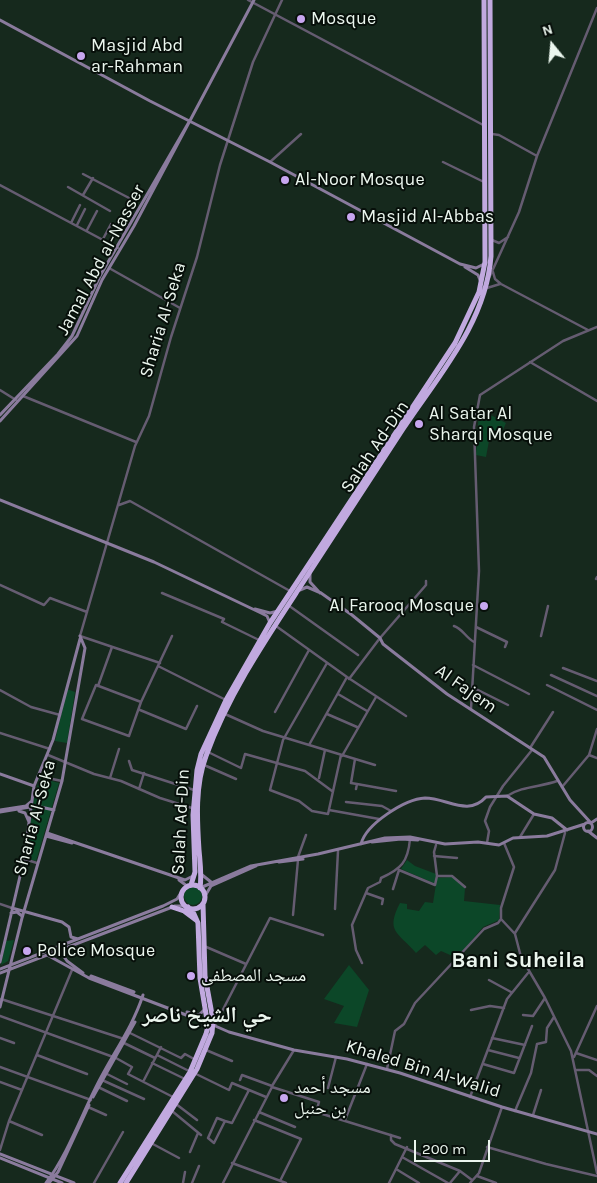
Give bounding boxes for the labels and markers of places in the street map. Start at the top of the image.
place label: Mosque [311,8,376,30]
marker: Mosque [295,13,307,25]
place label: Masjid Abd ar-Rahman [91,35,183,78]
marker: Masjid Abd ar-Rahman [75,50,87,62]
place label: Al-Noor Mosque [295,169,425,191]
marker: Al-Noor Mosque [279,174,291,186]
place label: Masjid Al-Abbas [361,206,494,228]
marker: Masjid Al-Abbas [345,211,357,223]
place label: Al Satar Al Sharqi Mosque [429,403,553,446]
marker: Al Satar Al Sharqi Mosque [413,418,425,430]
place label: Al Farooq Mosque [329,595,474,617]
marker: Al Farooq Mosque [478,600,490,612]
place label: Police Mosque [37,940,155,962]
marker: Police Mosque [21,945,33,957]
place label: مسجد المصطفى [201,965,306,987]
marker: مسجد المصطفى [185,970,197,982]
place label: مسجد أحمد بن حنبل [294,1077,371,1120]
marker: مسجد أحمد بن حنبل [278,1092,290,1104]

